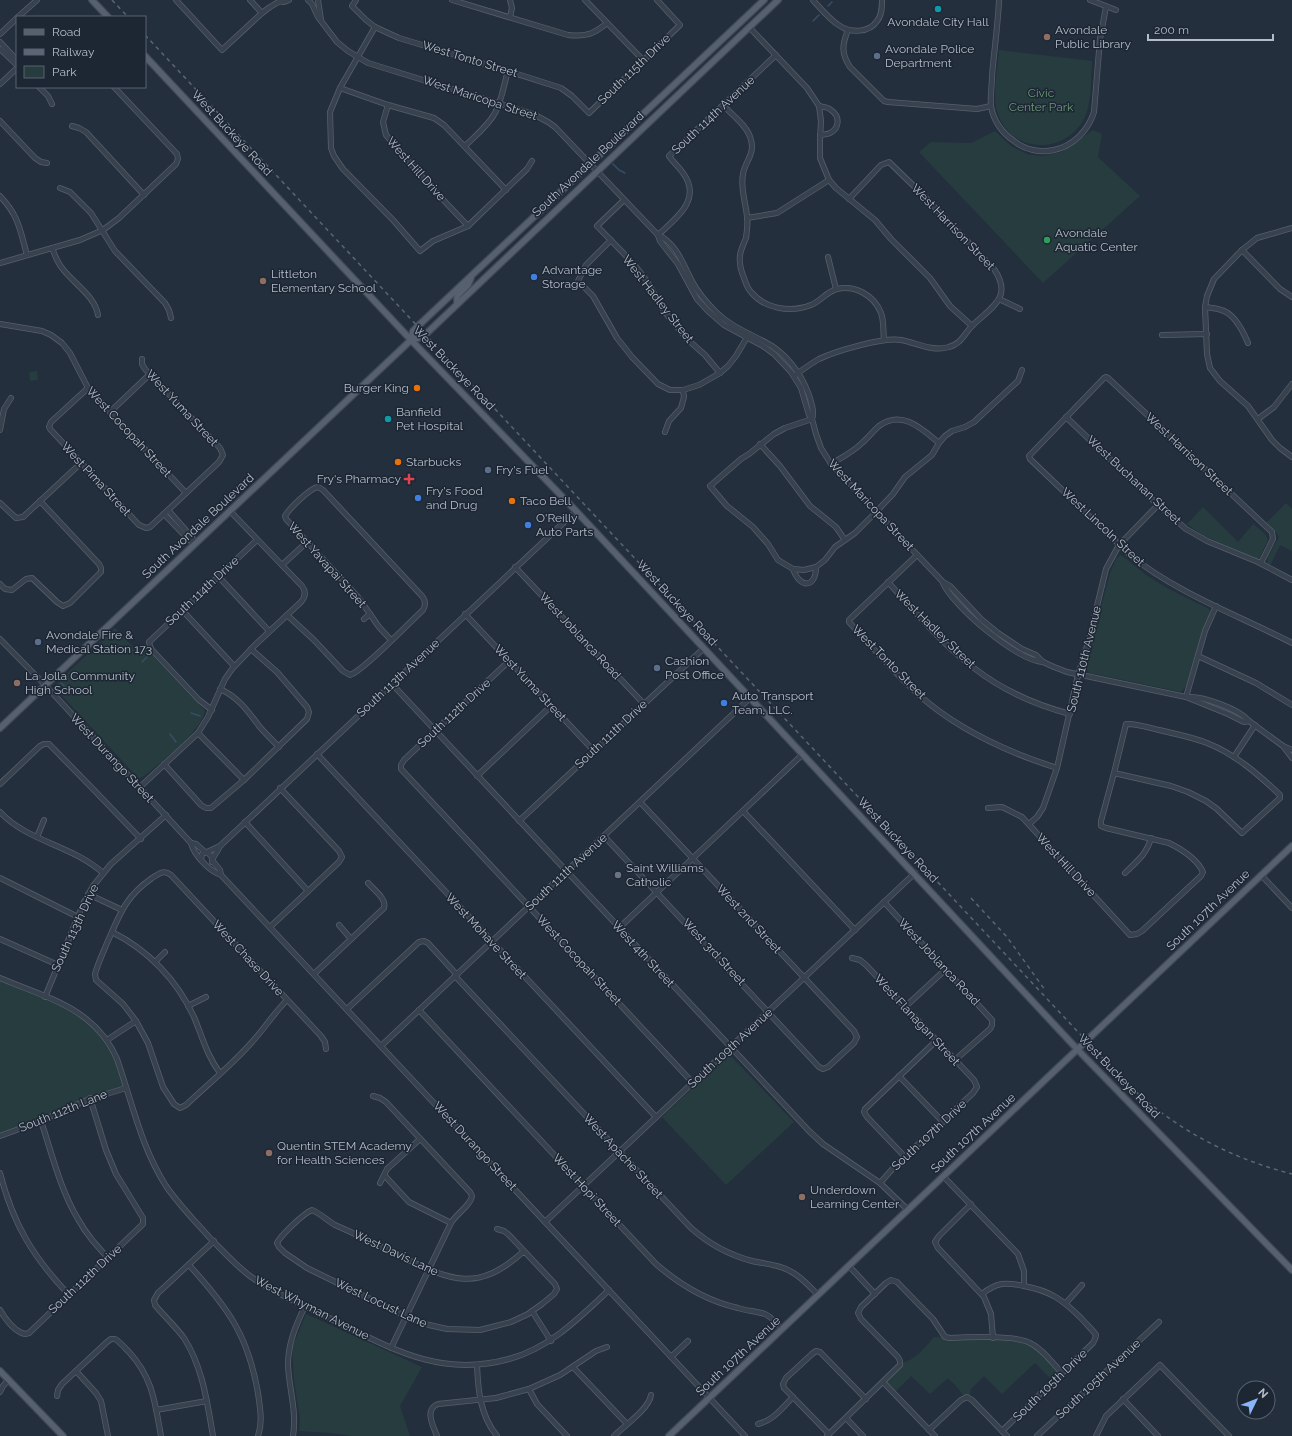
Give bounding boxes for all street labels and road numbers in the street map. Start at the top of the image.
street label: South 115th Drive [595,31,673,107]
street label: West Tonto Street [421,38,519,80]
street label: West Maricopa Street [421,73,539,123]
street label: South 114th Avenue [669,73,757,157]
street label: West Buckeye Road [189,87,275,179]
street label: South Avondale Boulevard [529,109,647,219]
street label: West Hill Drive [384,134,448,204]
street label: West Harrison Street [908,181,998,273]
street label: West Hadley Street [620,252,696,346]
street label: West Buckeye Road [410,323,498,413]
street label: West Yuma Street [143,367,221,449]
street label: West Cocopah Street [84,384,174,480]
street label: West Harrison Street [1142,410,1236,498]
street label: West Buchanan Street [1084,433,1184,527]
street label: West Pima Street [58,439,134,519]
street label: West Maricopa Street [825,457,917,553]
street label: South Avondale Boulevard [139,471,257,581]
street label: West Lincoln Street [1059,485,1147,569]
street label: West Yavapai Street [285,519,369,611]
street label: South 114th Drive [162,553,242,629]
street label: West Buckeye Road [634,557,720,649]
street label: West Hadley Street [892,587,978,671]
street label: West Joblanca Road [536,590,624,682]
street label: South 110th Avenue [1064,604,1104,714]
street label: West Tonto Street [849,622,929,702]
street label: South 113th Avenue [354,636,442,720]
street label: West Yuma Street [491,642,569,724]
street label: South 112th Drive [415,676,493,750]
street label: South 111th Drive [572,697,650,771]
street label: West Durango Street [67,711,157,805]
street label: West Buckeye Road [855,794,941,886]
street label: South 111th Avenue [522,830,610,914]
street label: West Hill Drive [1033,831,1099,899]
street label: South 107th Avenue [1163,867,1253,953]
street label: South 113th Drive [49,882,101,974]
street label: West 2nd Street [714,882,784,956]
street label: West Mohave Street [443,890,529,982]
street label: West Cocopah Street [534,912,624,1008]
street label: West 3rd Street [680,916,748,988]
street label: West Joblanca Road [895,916,983,1008]
street label: West Chase Drive [209,917,287,999]
street label: West 4th Street [609,918,677,990]
street label: West Flanagan Street [871,972,963,1068]
street label: South 109th Avenue [685,1005,775,1091]
street label: West Buckeye Road [1075,1031,1163,1121]
street label: South 112th Lane [17,1087,109,1135]
street label: South 107th Avenue [928,1090,1018,1176]
street label: South 107th Drive [889,1097,969,1173]
street label: West Durango Street [430,1099,520,1193]
street label: West Apache Street [580,1111,666,1201]
street label: West Hopi Street [550,1151,624,1229]
street label: West Davis Lane [351,1227,441,1279]
street label: South 112th Drive [46,1242,124,1316]
street label: West Whyman Avenue [252,1273,372,1343]
street label: West Locust Lane [333,1276,429,1330]
street label: South 107th Avenue [693,1313,783,1399]
street label: South 105th Avenue [1053,1336,1143,1422]
street label: South 105th Drive [1010,1346,1090,1424]

